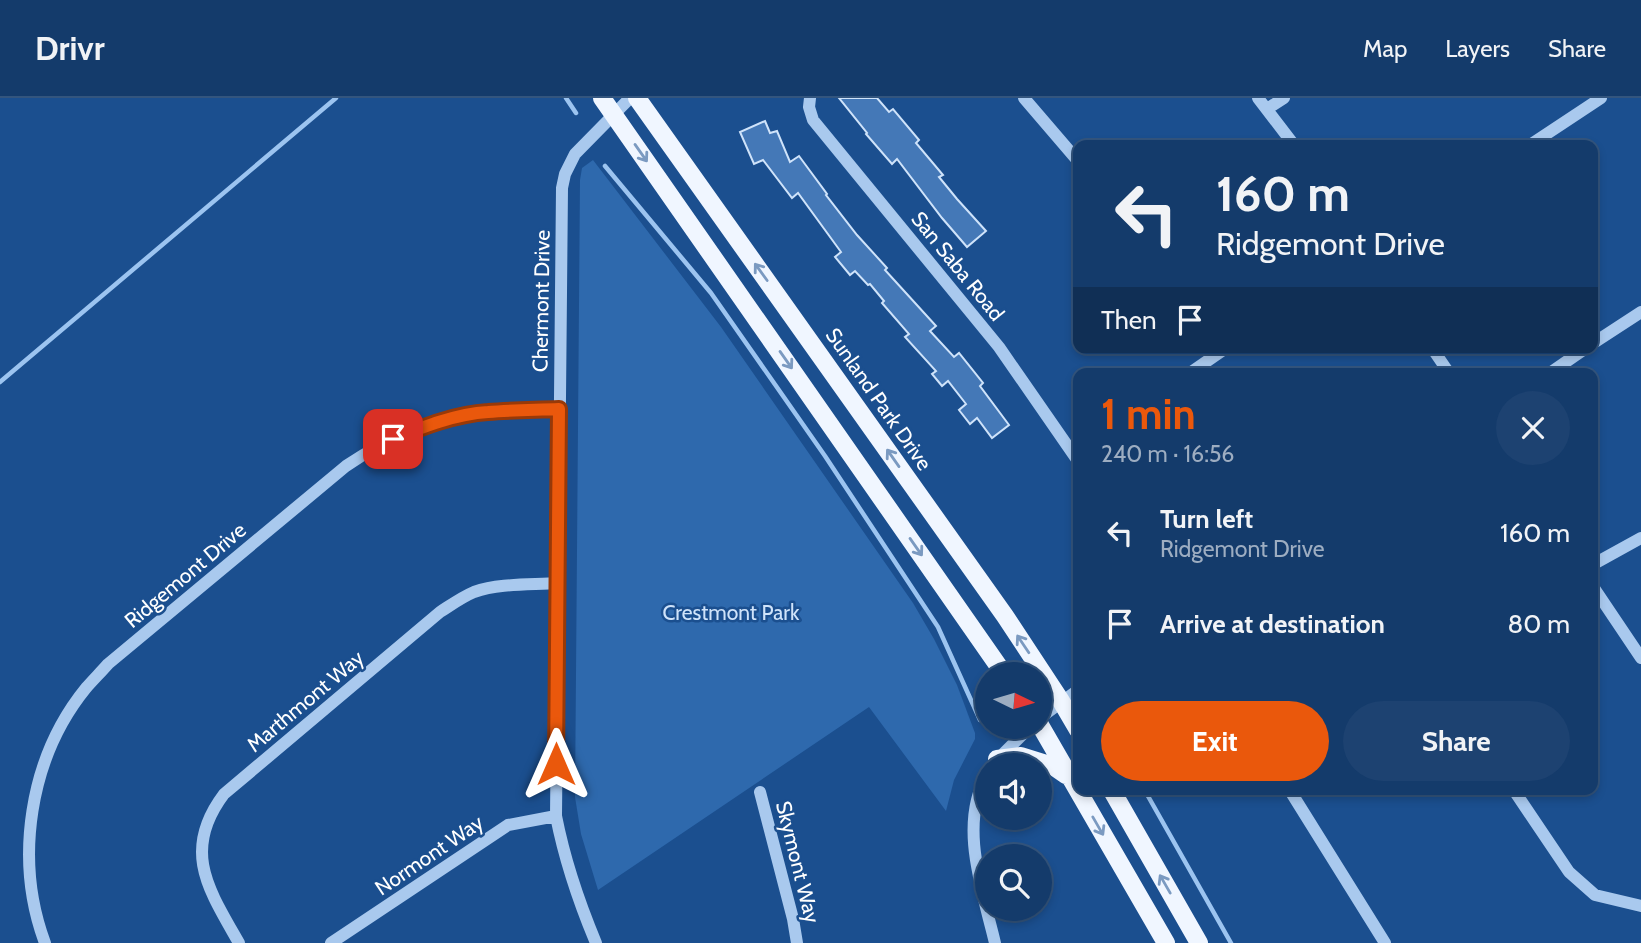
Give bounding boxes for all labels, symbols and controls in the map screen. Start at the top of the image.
text: Drivr [35,28,105,68]
text: Map [1363,34,1407,63]
text: Layers [1445,34,1510,63]
text: Share [1548,34,1606,63]
one-way arrow [634,143,648,163]
text: 160 m [1216,164,1350,223]
icon: left [1101,168,1192,259]
street label: San Saba Road [906,206,1010,326]
text: Ridgemont Drive [1216,224,1445,263]
street label: Chermont Drive [527,229,555,372]
one-way arrow [754,263,768,282]
icon: arrive [1171,301,1209,339]
text: Then [1101,304,1157,336]
street label: Sunland Park Drive [821,323,937,475]
one-way arrow [779,350,793,369]
text: 1 min [1101,388,1196,440]
button: close [1496,391,1570,465]
pin [363,409,423,469]
icon: arrive [374,420,412,458]
text: 240 m · 16:56 [1101,440,1234,468]
one-way arrow [886,449,900,468]
text: Turn left [1160,503,1253,535]
icon: left [1101,514,1139,552]
street label: Ridgemont Drive [119,517,251,633]
text: 160 m [1500,517,1570,549]
text: Ridgemont Drive [1160,535,1325,563]
one-way arrow [909,537,923,556]
park label: Crestmont Park [663,600,800,625]
icon: arrive [1101,605,1139,643]
text: Arrive at destination [1160,608,1385,640]
text: 80 m [1507,608,1570,640]
one-way arrow [1016,635,1030,654]
street label: Marthmont Way [242,645,369,757]
north arrow [975,662,1052,738]
map controls [975,662,1052,921]
button: Exit [1101,701,1329,781]
button: Share [1343,701,1570,781]
position arrow [519,727,593,801]
button: sound [975,753,1052,830]
street label: Skymont Way [771,798,825,926]
street label: Normont Way [370,809,488,900]
one-way arrow [1091,816,1105,836]
button: search [975,844,1052,921]
one-way arrow [1158,874,1172,894]

